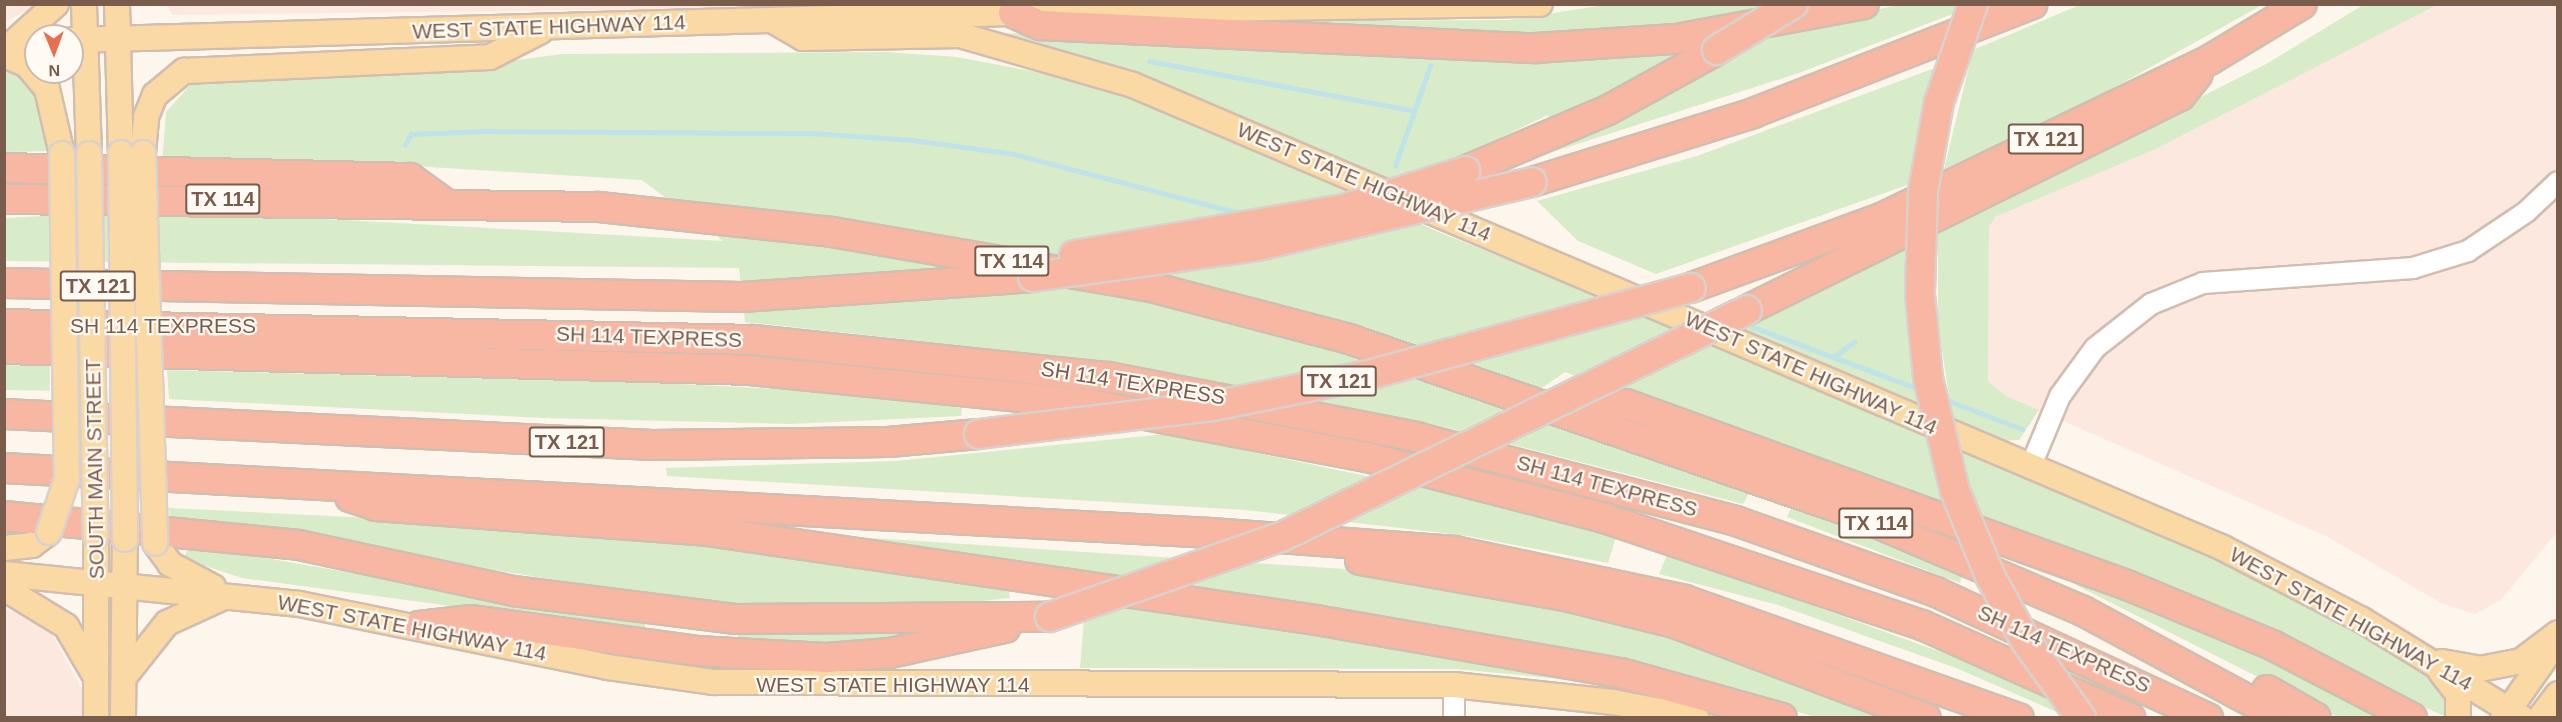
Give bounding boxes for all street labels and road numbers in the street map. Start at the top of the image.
street label: WEST STATE HIGHWAY 114 [412,10,686,44]
street label: WEST STATE HIGHWAY 114 [1233,117,1495,247]
road number: TX 121 [2007,122,2085,156]
road number: TX 114 [184,182,262,216]
road number: TX 114 [973,244,1051,278]
road number: TX 121 [59,269,137,303]
street label: WEST STATE HIGHWAY 114 [1681,306,1941,440]
street label: SH 114 TEXPRESS [70,313,256,339]
street label: SH 114 TEXPRESS [555,321,743,353]
street label: SH 114 TEXPRESS [1039,356,1227,410]
street label: SOUTH MAIN STREET [80,359,110,579]
road number: TX 121 [1300,364,1378,398]
road number: TX 121 [528,425,606,459]
street label: SH 114 TEXPRESS [1514,450,1700,522]
road number: TX 114 [1837,506,1915,540]
street label: WEST STATE HIGHWAY 114 [2225,542,2477,696]
street label: WEST STATE HIGHWAY 114 [275,589,549,667]
street label: SH 114 TEXPRESS [1974,600,2154,698]
street label: WEST STATE HIGHWAY 114 [756,672,1030,698]

